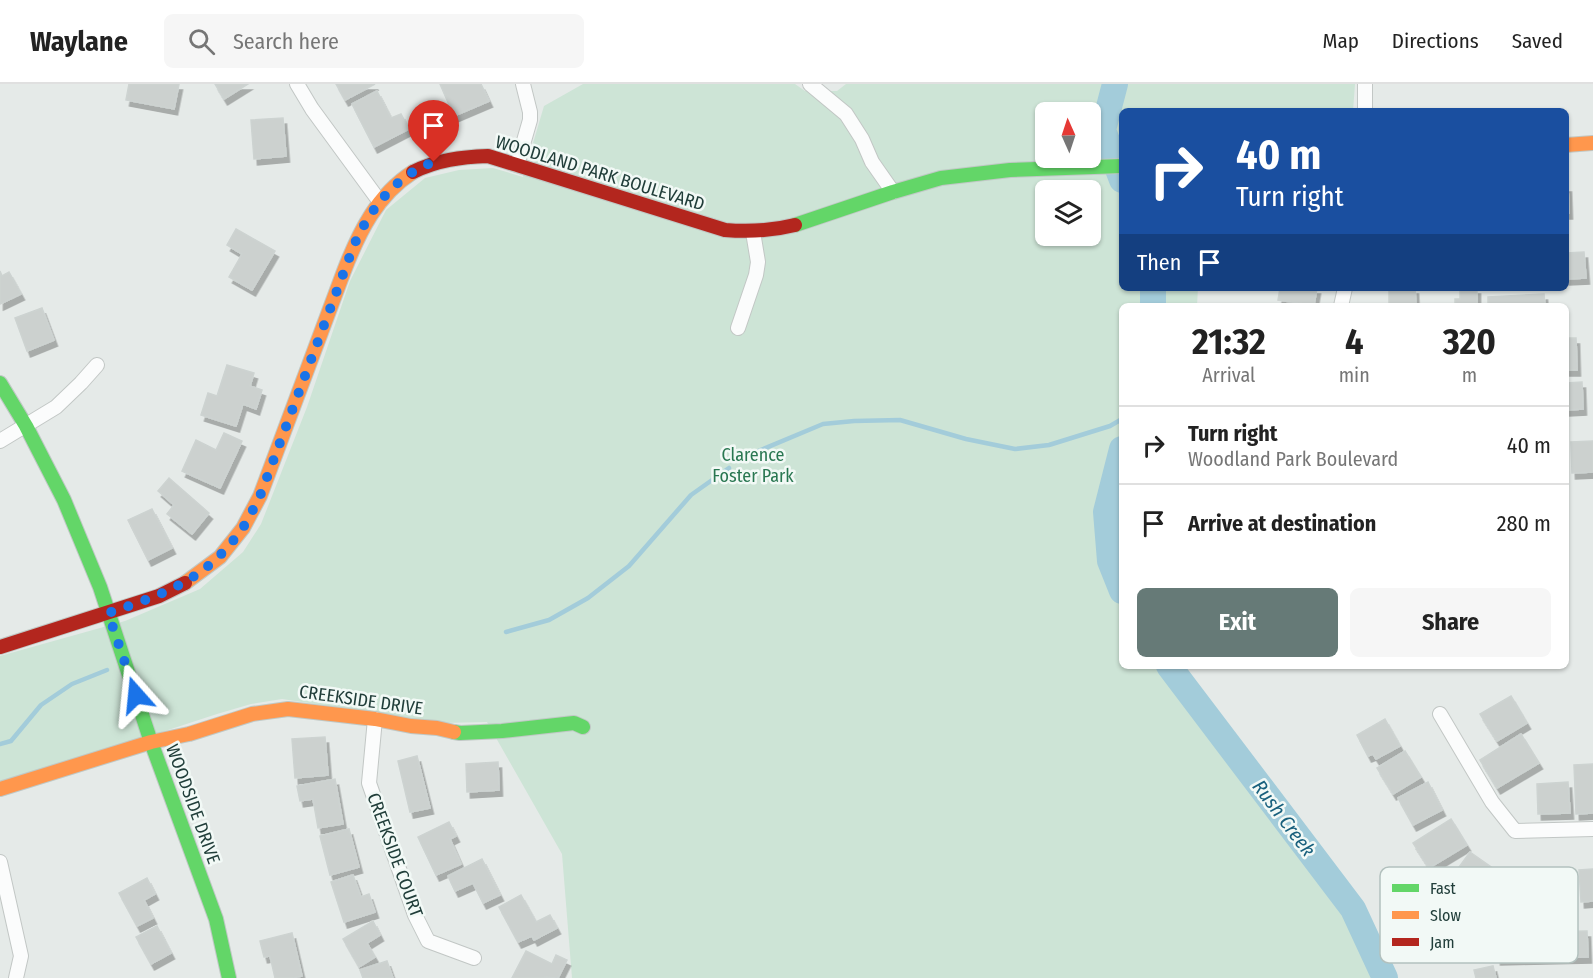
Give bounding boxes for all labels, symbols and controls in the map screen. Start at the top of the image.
search box [164,14,584,68]
text: Waylane [30,25,128,58]
icon: search [185,25,218,58]
text: Search here [233,28,339,55]
text: Map [1322,28,1359,54]
text: Directions [1392,28,1479,54]
text: Saved [1512,28,1563,54]
pin [408,100,459,162]
north arrow [1035,102,1101,168]
map controls [1035,102,1101,246]
icon: arrive [417,109,450,142]
text: 40 m [1236,130,1321,180]
street label: WOODLAND PARK BOULEVARD [493,131,707,215]
icon: right [1137,132,1215,210]
button: layers [1035,180,1101,246]
text: Turn right [1236,181,1344,213]
icon: arrive [1193,246,1226,279]
text: Then [1137,249,1181,276]
text: 21:32 [1192,320,1266,364]
text: 4 [1345,320,1363,364]
text: 320 [1443,320,1496,364]
text: Arrival [1202,363,1255,387]
text: min [1339,363,1370,387]
text: m [1462,363,1477,387]
text: Turn right [1188,420,1277,447]
icon: right [1137,429,1170,462]
text: 40 m [1507,432,1551,459]
park label: Clarence Foster Park [712,444,794,487]
text: Woodland Park Boulevard [1188,447,1398,471]
icon: arrive [1137,507,1170,540]
text: Arrive at destination [1188,510,1376,537]
text: 280 m [1497,510,1551,537]
button: Exit [1137,588,1338,657]
button: Share [1350,588,1551,657]
position arrow [104,663,168,727]
street label: CREEKSIDE DRIVE [298,680,424,720]
street label: WOODSIDE DRIVE [161,741,225,867]
water label: Rush Creek [1247,775,1321,861]
street label: CREEKSIDE COURT [362,790,428,921]
legend [1380,867,1578,963]
text: Fast [1430,879,1457,898]
text: Slow [1430,906,1461,925]
text: Jam [1430,933,1455,952]

